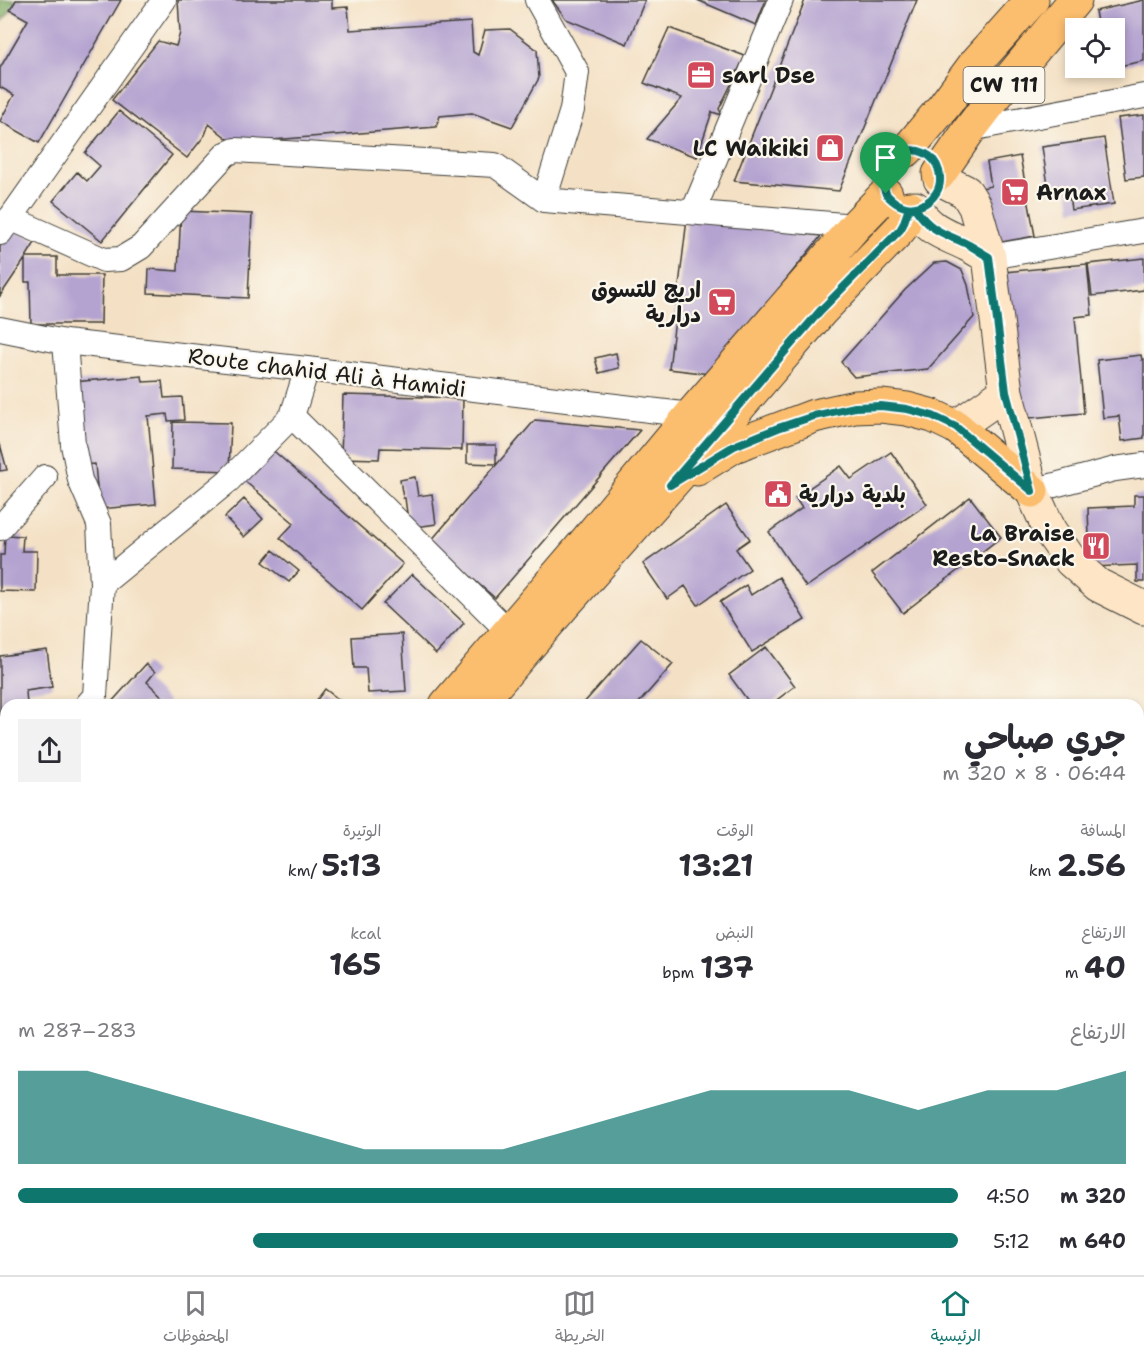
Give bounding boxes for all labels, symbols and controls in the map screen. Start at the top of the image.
map controls [1065,18,1125,78]
button: locate [1065,18,1125,78]
office icon: sarl Dse [685,59,717,91]
place label: sarl Dse [722,61,815,90]
road number: CW 111 [964,67,1044,103]
shop icon: LC Waikiki [814,132,846,164]
pin [860,132,911,194]
place label: LC Waikiki [693,134,809,163]
icon: arrive [869,141,902,174]
supermarket icon: Arnax [999,176,1031,208]
place label: Arnax [1036,178,1107,207]
place label: اريج للتسوق درارية [591,275,701,329]
supermarket icon: اريج للتسوق درارية [706,286,738,318]
street label: Route chahid Ali à Hamidi [186,341,468,404]
public building icon: بلدية درارية [762,478,794,510]
place label: بلدية درارية [799,480,906,509]
place label: La Braise Resto-Snack [932,519,1075,573]
restaurant icon: La Braise Resto-Snack [1080,530,1112,562]
text: جري صباحي [964,715,1126,760]
button: share [18,719,81,782]
text: 06:44 · 8 × 320 m [942,760,1126,786]
text: الوتيرة [343,820,381,841]
text: الوقت [716,820,754,841]
text: المسافة [1080,820,1126,841]
text: 5:13 [322,845,381,886]
text: 13:21 [678,845,754,886]
text: 2.56 [1057,845,1126,886]
text: /km [288,860,322,881]
text: km [1029,860,1057,881]
text: النبض [715,922,754,943]
text: الارتفاع [1081,922,1126,943]
text: kcal [350,923,381,944]
text: 165 [329,944,381,985]
text: 137 [700,947,754,988]
text: 40 [1084,947,1126,988]
text: bpm [662,962,700,983]
text: m [1065,962,1084,983]
text: 283–287 m [18,1017,137,1043]
text: الارتفاع [1070,1019,1126,1045]
text: 4:50 [986,1183,1030,1209]
text: 320 m [1060,1183,1126,1209]
text: 5:12 [993,1228,1030,1254]
text: 640 m [1059,1228,1126,1254]
tab: المحفوظات [163,1287,229,1350]
tab: الخريطة [555,1287,605,1350]
tab: الرئيسية [931,1287,981,1350]

